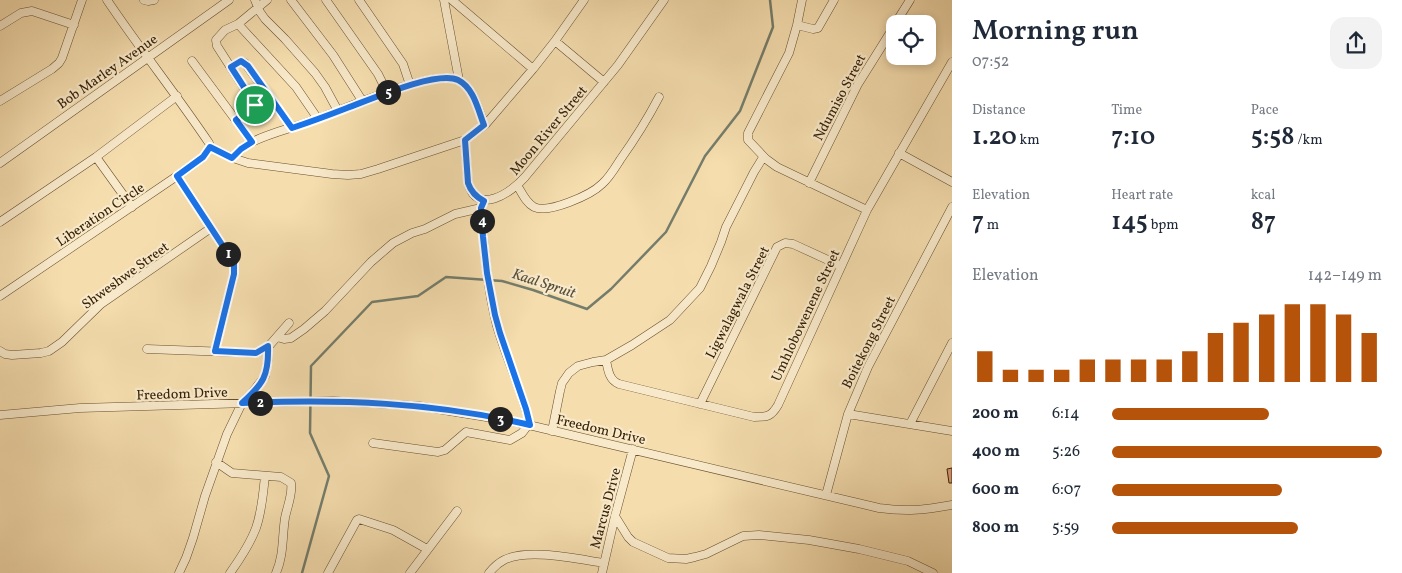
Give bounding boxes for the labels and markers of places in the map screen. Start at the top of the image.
pin: 5 [376,80,400,104]
pin [234,84,276,126]
pin: 4 [470,208,494,234]
pin: 1 [216,242,240,266]
pin: 2 [248,390,272,416]
pin: 3 [488,406,512,432]

